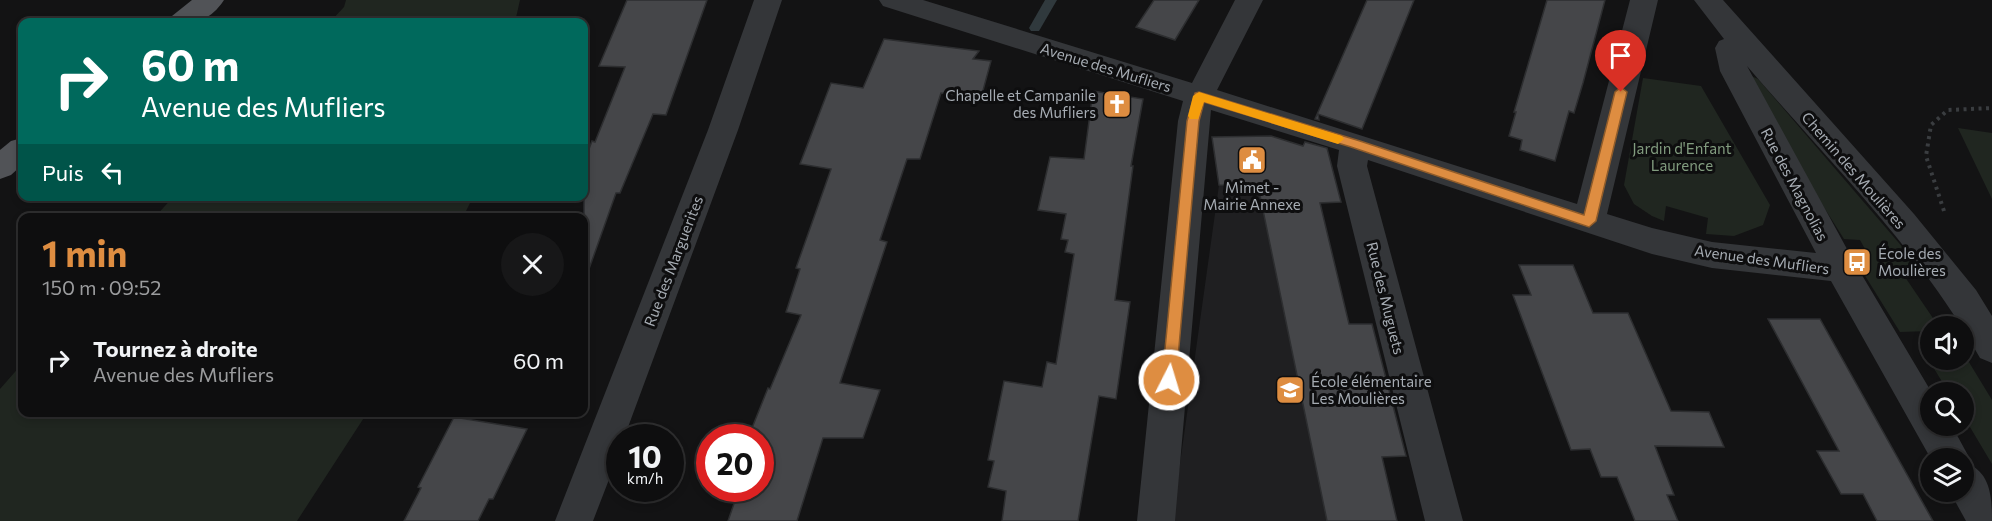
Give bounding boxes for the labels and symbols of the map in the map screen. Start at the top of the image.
pin [1595,30,1646,92]
street label: Avenue des Mufliers [1038,39,1174,96]
place label: Chapelle et Campanile des Mufliers [945,86,1096,121]
church icon: Chapelle et Campanile des Mufliers [1101,88,1133,120]
street label: Chemin des Moulières [1798,108,1910,232]
street label: Rue des Magnolias [1758,124,1832,244]
park label: Jardin d'Enfant Laurence [1632,139,1732,174]
public building icon: Mimet - Mairie Annexe [1236,144,1268,176]
place label: Mimet - Mairie Annexe [1203,178,1301,213]
street label: Rue des Marguerites [640,193,706,329]
street label: Rue des Muguets [1363,240,1409,356]
street label: Avenue des Mufliers [1693,241,1831,277]
place label: École des Moulières [1878,243,1946,279]
bus stop icon: École des Moulières [1841,246,1873,278]
position arrow [1137,348,1201,412]
place label: École élémentaire Les Moulières [1311,371,1432,407]
school or university icon: École élémentaire Les Moulières [1274,374,1306,406]
speed limit sign: 20 [696,424,774,502]

